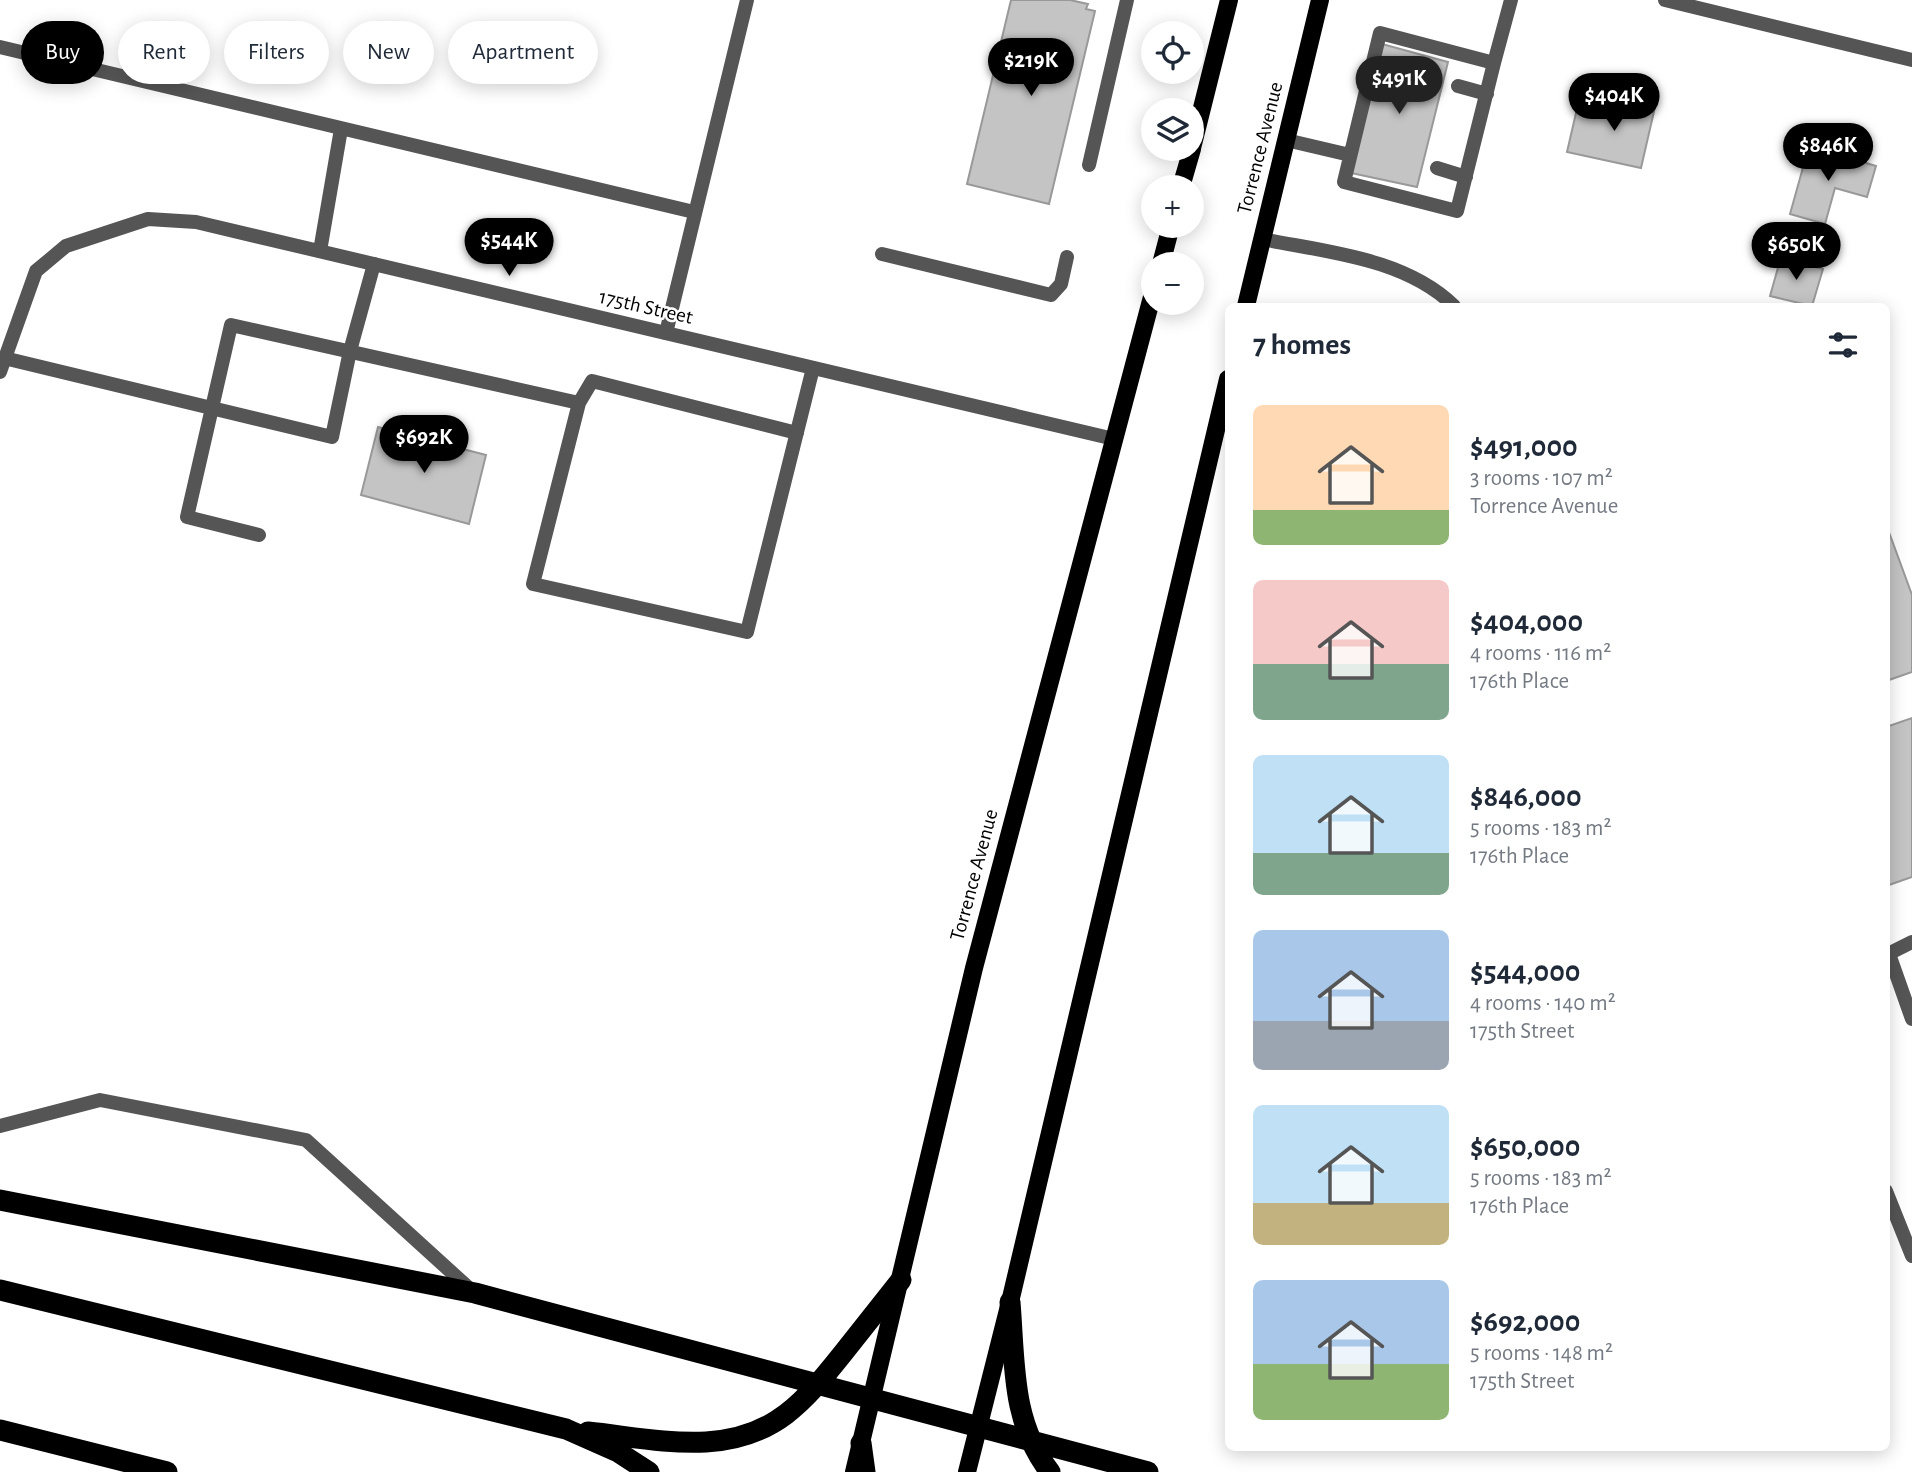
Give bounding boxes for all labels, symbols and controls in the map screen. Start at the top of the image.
chip: Buy [21,21,104,84]
chip: Rent [118,21,210,84]
chip: Filters [224,21,329,84]
chip: New [343,21,434,84]
chip: Apartment [448,21,598,84]
map controls [1141,21,1204,315]
button: locate [1141,21,1204,84]
pin: $219K [982,38,1080,98]
text: $219K [1004,49,1058,72]
pin: $491K [1350,57,1448,116]
text: $491K [1372,67,1426,90]
pin: $404K [1565,74,1663,133]
street label: Torrence Avenue [1233,80,1287,216]
text: $404K [1585,84,1643,107]
button: layers [1141,98,1204,161]
pin: $846K [1779,124,1877,183]
text: $846K [1799,134,1857,157]
button: + [1141,175,1204,238]
pin: $544K [460,218,558,278]
pin: $650K [1747,222,1845,282]
text: $544K [481,229,537,252]
text: $650K [1768,233,1824,256]
button: − [1141,252,1204,315]
street label: 175th Street [597,286,695,328]
icon: filters [1824,326,1862,364]
text: 7 homes [1253,330,1351,360]
pin: $692K [375,416,473,475]
text: $692K [396,426,452,449]
text: $491,000 [1470,432,1578,462]
icon: home [1309,433,1393,517]
text: 3 rooms · 107 m² [1470,467,1613,490]
text: Torrence Avenue [1470,495,1618,518]
text: $404,000 [1470,607,1583,637]
icon: home [1309,608,1393,692]
text: 4 rooms · 116 m² [1470,642,1611,665]
text: 176th Place [1470,670,1569,693]
text: $846,000 [1470,782,1582,812]
icon: home [1309,783,1393,867]
street label: Torrence Avenue [946,807,1002,943]
text: 5 rooms · 183 m² [1470,817,1611,840]
text: 176th Place [1470,845,1569,868]
text: $544,000 [1470,957,1580,987]
icon: home [1309,958,1393,1042]
text: 4 rooms · 140 m² [1470,992,1616,1015]
text: 175th Street [1470,1020,1574,1043]
text: $650,000 [1470,1132,1580,1162]
icon: home [1309,1133,1393,1217]
text: 5 rooms · 183 m² [1470,1167,1611,1190]
text: 176th Place [1470,1195,1569,1218]
text: $692,000 [1470,1307,1580,1337]
icon: home [1309,1308,1393,1392]
text: 5 rooms · 148 m² [1470,1342,1613,1365]
text: 175th Street [1470,1370,1574,1393]

